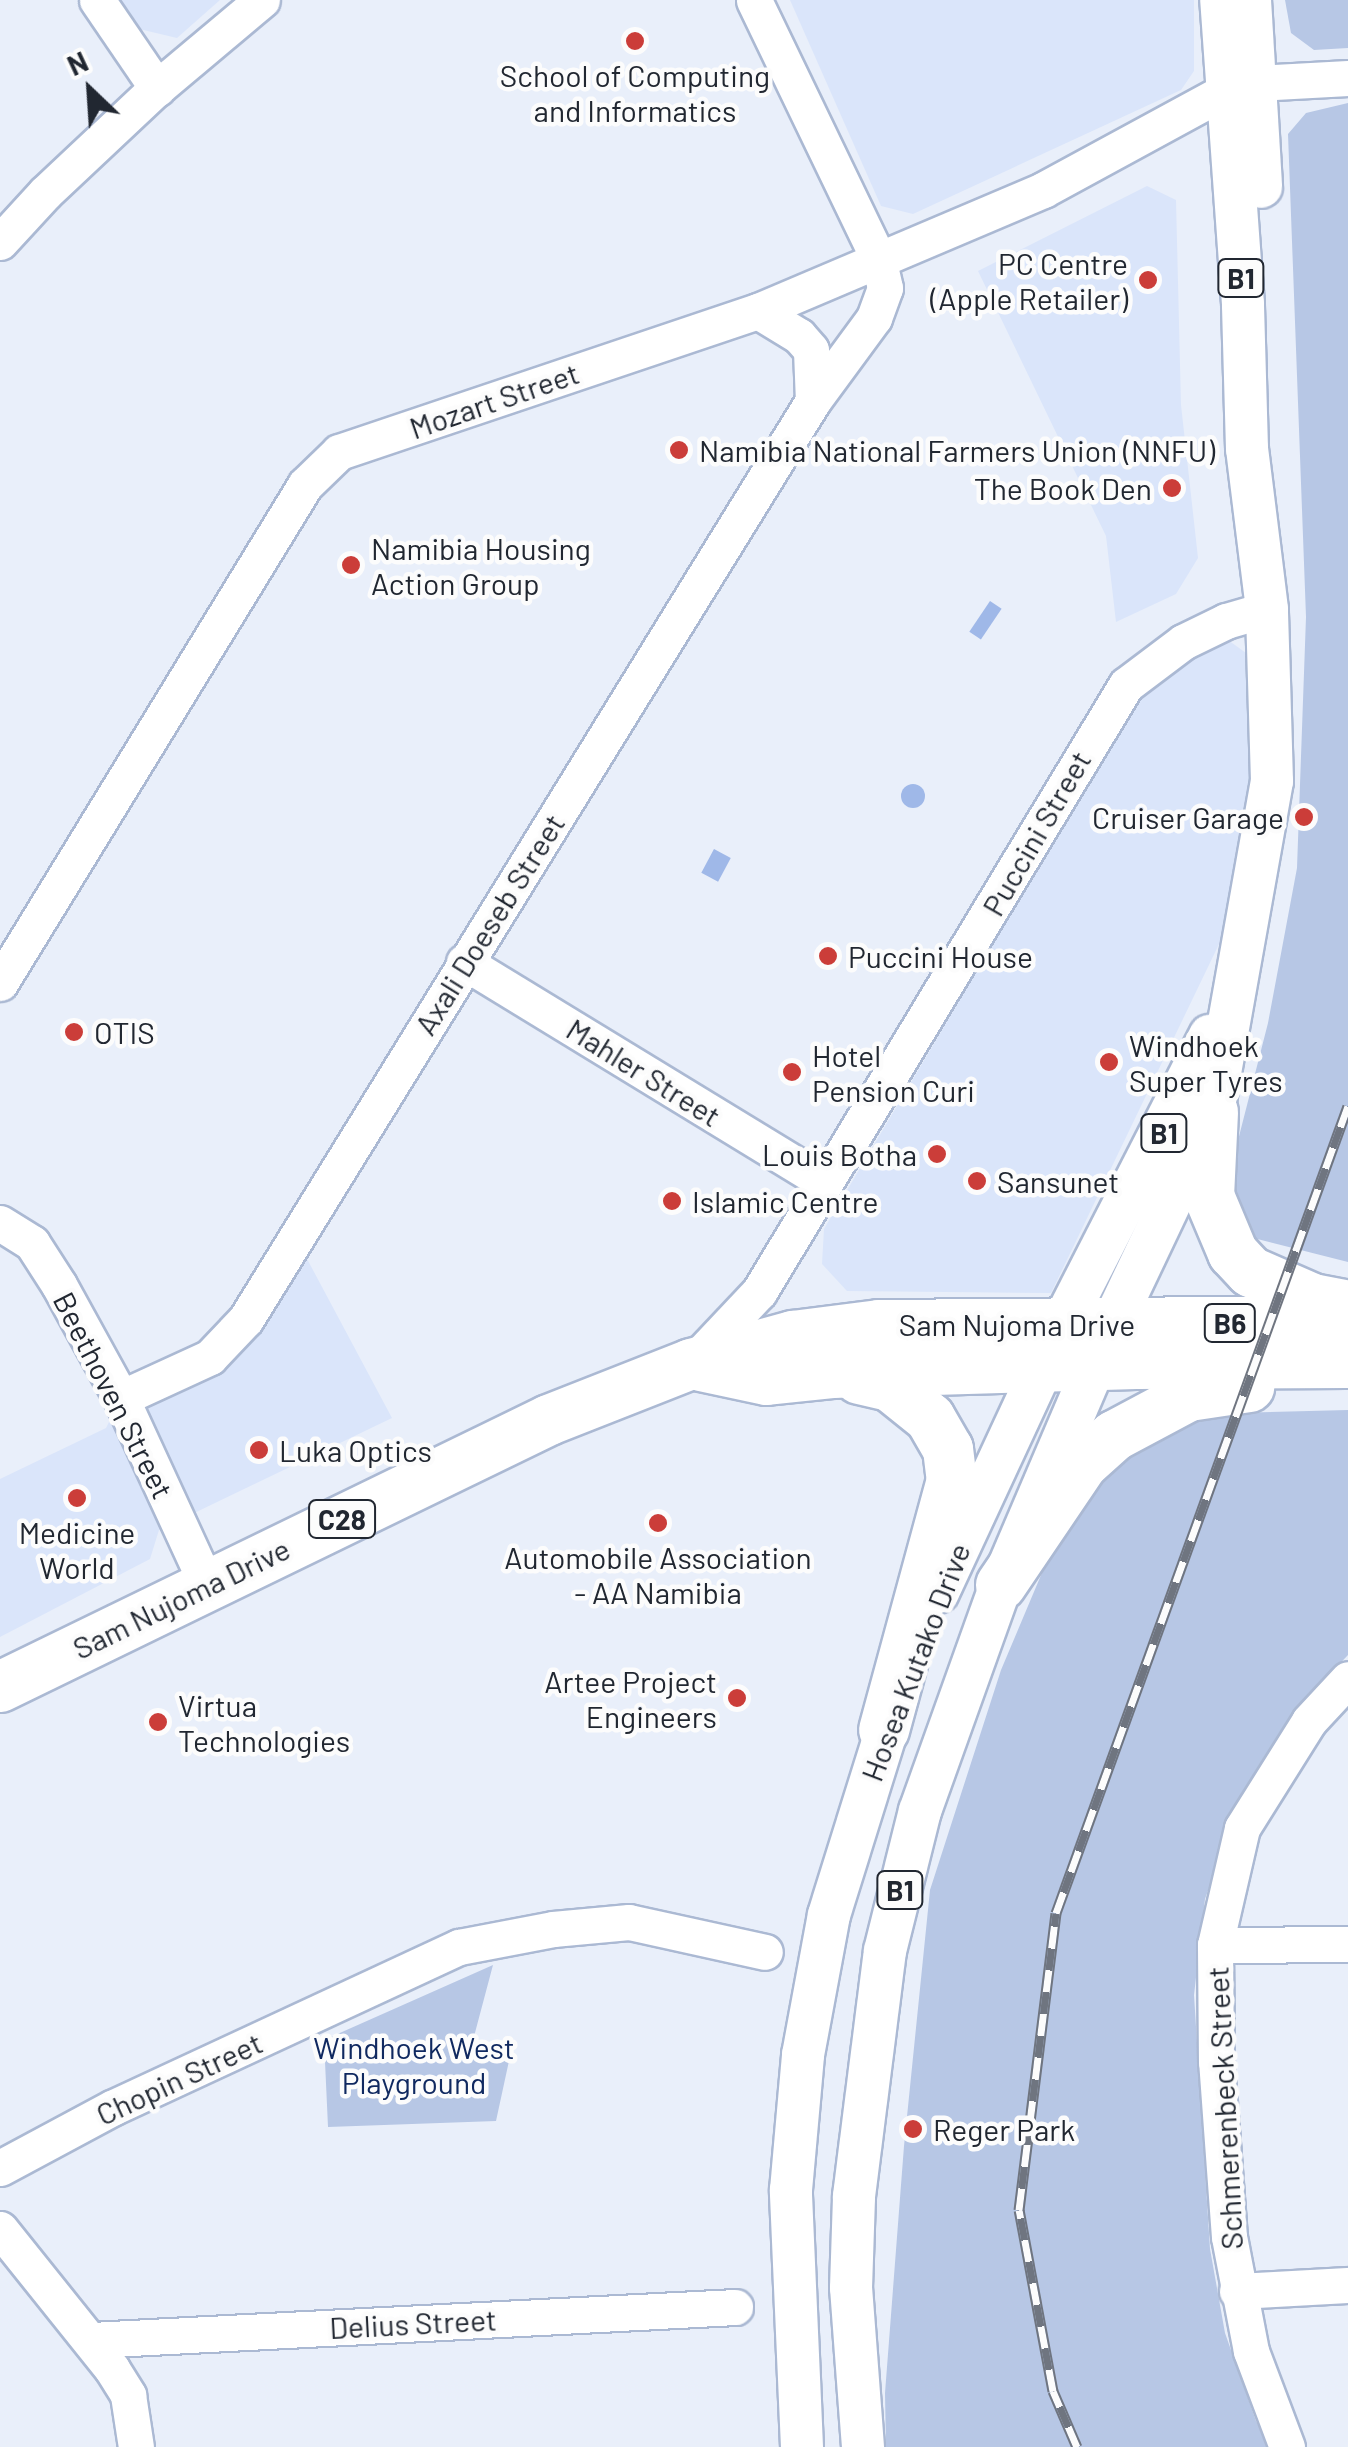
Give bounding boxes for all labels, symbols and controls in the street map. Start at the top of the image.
marker: School of Computing and Informatics [624,30,646,52]
north arrow [40,40,140,140]
text: N [62,43,93,82]
place label: School of Computing and Informatics [500,57,770,128]
place label: PC Centre (Apple Retailer) [930,245,1128,316]
road number: B1 [1216,255,1266,301]
marker: PC Centre (Apple Retailer) [1137,269,1159,291]
street label: Mozart Street [405,354,583,446]
place label: Namibia National Farmers Union (NNFU) [699,432,1215,468]
marker: Namibia National Farmers Union (NNFU) [668,439,690,461]
place label: The Book Den [974,470,1152,506]
marker: The Book Den [1161,477,1183,499]
place label: Namibia Housing Action Group [371,530,591,600]
marker: Namibia Housing Action Group [340,554,362,576]
street label: Puccini Street [974,744,1098,922]
place label: Cruiser Garage [1092,799,1284,835]
marker: Cruiser Garage [1293,806,1315,828]
street label: Axali Doeseb Street [407,807,571,1041]
place label: Puccini House [848,938,1033,974]
marker: Puccini House [817,945,839,967]
street label: Mahler Street [560,1010,728,1134]
place label: OTIS [94,1014,155,1050]
marker: OTIS [63,1021,85,1043]
place label: Windhoek Super Tyres [1129,1027,1283,1098]
place label: Hotel Pension Curi [812,1037,975,1108]
marker: Windhoek Super Tyres [1098,1051,1120,1073]
marker: Hotel Pension Curi [781,1061,803,1083]
road number: B1 [1139,1110,1189,1156]
place label: Louis Botha [762,1136,917,1172]
marker: Louis Botha [926,1143,948,1165]
place label: Sansunet [997,1163,1119,1199]
marker: Sansunet [966,1170,988,1192]
place label: Islamic Centre [692,1183,879,1219]
marker: Islamic Centre [661,1190,683,1212]
street label: Beethoven Street [46,1286,182,1504]
road number: B6 [1202,1300,1258,1346]
street label: Sam Nujoma Drive [899,1306,1135,1342]
place label: Luka Optics [279,1432,432,1468]
marker: Luka Optics [248,1439,270,1461]
marker: Medicine World [66,1487,88,1509]
road number: C28 [307,1496,377,1542]
marker: Automobile Association - AA Namibia [647,1512,669,1534]
place label: Medicine World [19,1514,135,1584]
street label: Sam Nujoma Drive [67,1530,295,1666]
street label: Hosea Kutako Drive [853,1538,977,1786]
place label: Automobile Association - AA Namibia [504,1539,812,1610]
place label: Artee Project Engineers [544,1663,717,1734]
place label: Virtua Technologies [178,1687,350,1758]
marker: Artee Project Engineers [726,1687,748,1709]
marker: Virtua Technologies [147,1711,169,1733]
road number: B1 [875,1867,925,1913]
street label: Schmerenbeck Street [1199,1966,1249,2250]
street label: Chopin Street [90,2024,268,2132]
park label: Windhoek West Playground [313,2029,515,2100]
place label: Reger Park [933,2111,1075,2147]
marker: Reger Park [902,2118,924,2140]
street label: Delius Street [328,2301,498,2345]

